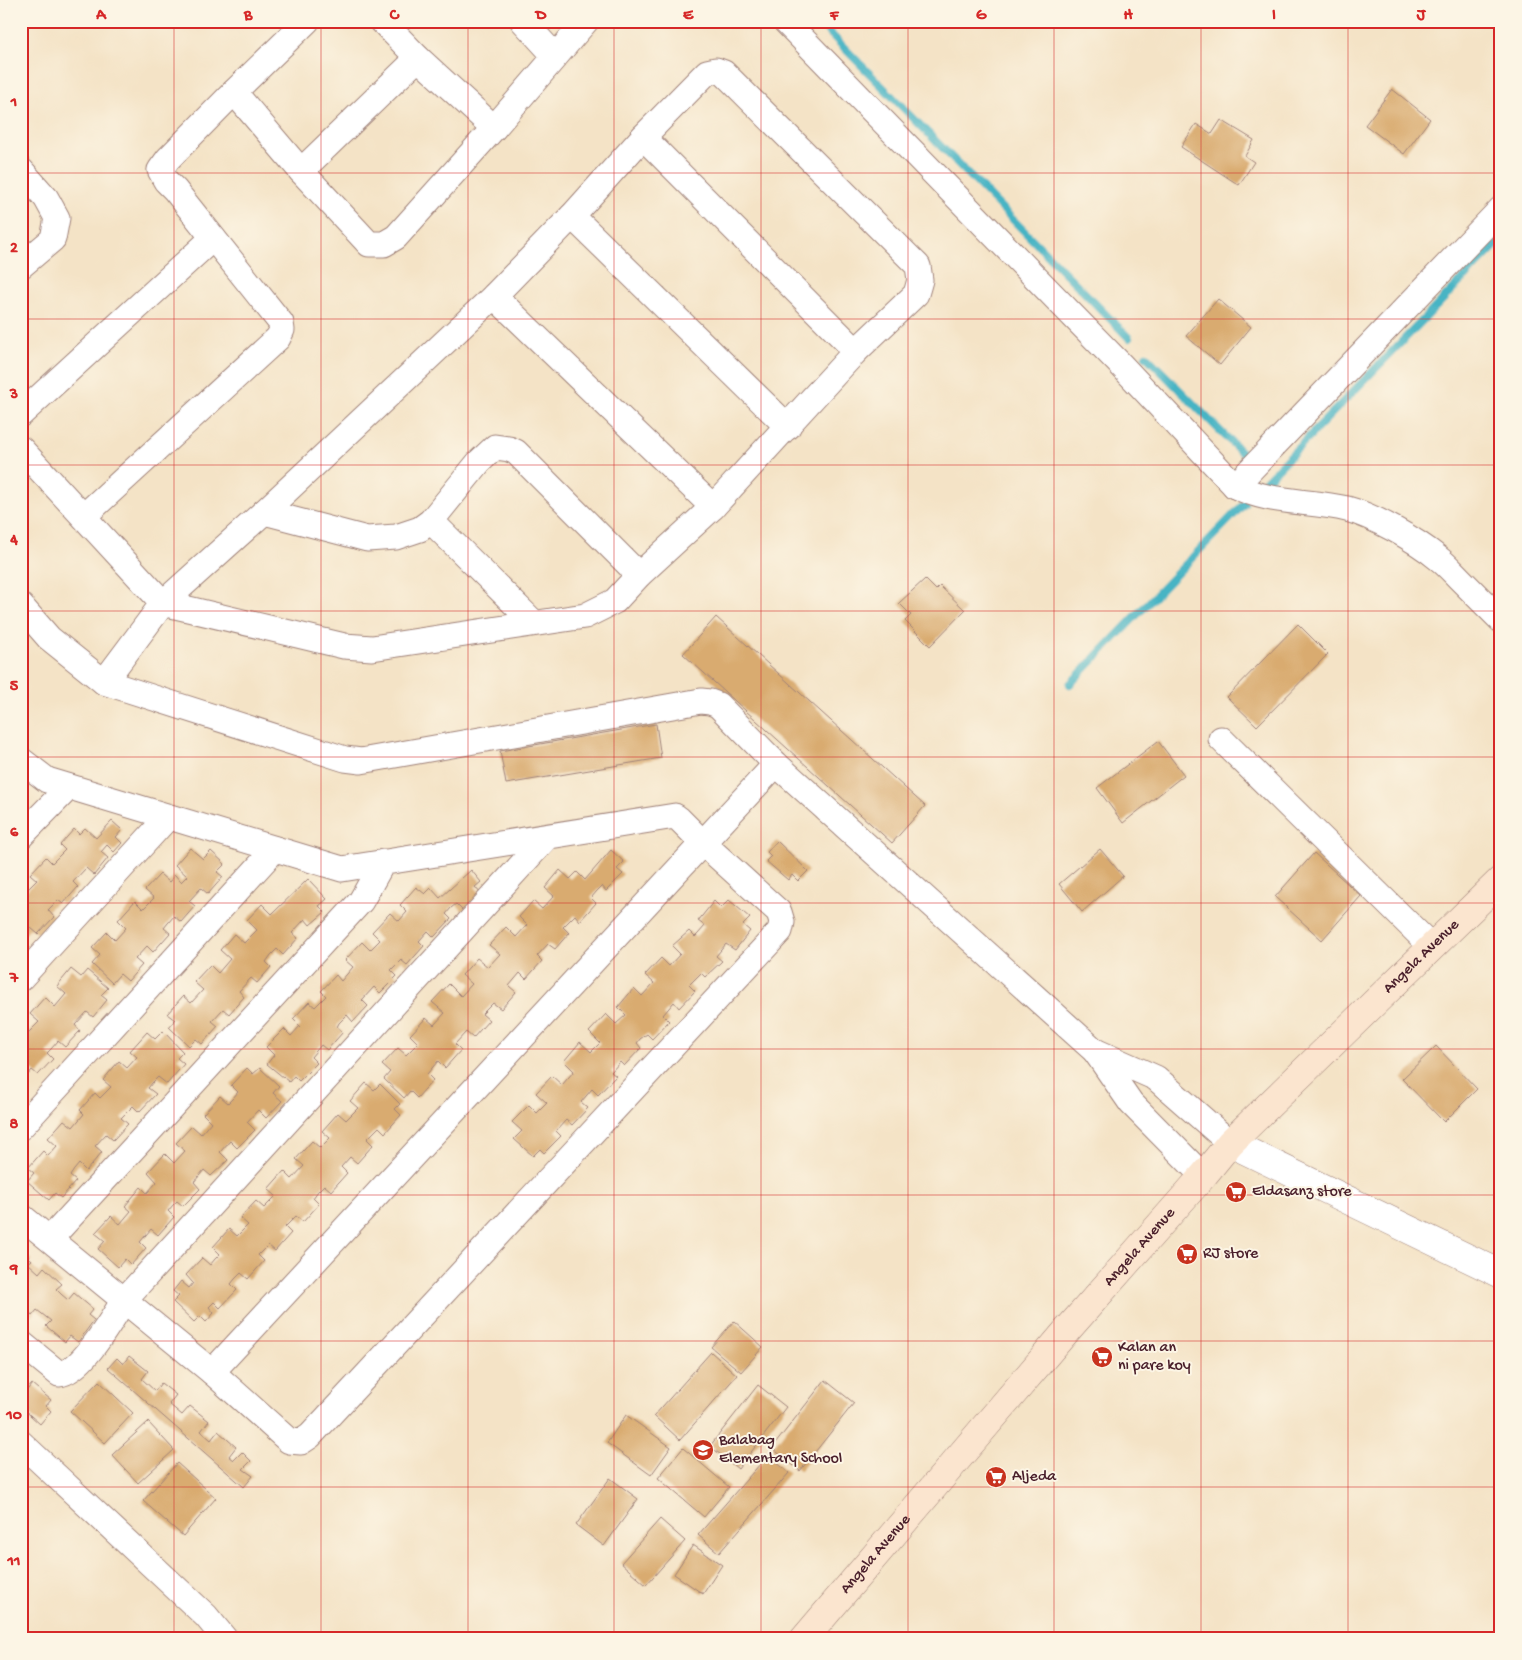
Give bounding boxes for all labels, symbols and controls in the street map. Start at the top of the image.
text: A [95,7,107,26]
text: B [243,7,253,26]
text: C [389,7,400,26]
text: D [534,7,547,26]
text: E [683,7,694,26]
text: F [829,7,840,26]
text: G [976,7,987,26]
text: H [1123,7,1133,26]
text: I [1272,7,1276,26]
text: J [1416,7,1427,26]
text: 1 [10,94,17,113]
text: 2 [10,240,18,259]
text: 3 [9,386,18,405]
text: 4 [9,532,18,551]
text: 5 [10,678,19,697]
text: 6 [10,824,19,843]
street label: Angela Avenue [1380,915,1464,998]
text: 7 [9,970,19,989]
text: 8 [10,1116,19,1135]
supermarket icon: Eldasanz store [1224,1180,1248,1204]
place label: Eldasanz store [1252,1183,1352,1202]
street label: Angela Avenue [1100,1204,1180,1291]
supermarket icon: RJ store [1175,1242,1199,1266]
place label: RJ store [1203,1245,1259,1264]
text: 9 [9,1261,18,1280]
place label: Kalan an ni pare koy [1118,1339,1191,1376]
supermarket icon: Kalan an ni pare koy [1090,1345,1114,1369]
text: 10 [5,1407,22,1426]
place label: Balabag Elementary School [718,1432,842,1469]
school or university icon: Balabag Elementary School [691,1438,715,1462]
supermarket icon: Aljeda [984,1465,1008,1489]
place label: Aljeda [1012,1468,1057,1487]
street label: Angela Avenue [837,1510,916,1598]
text: 11 [7,1553,20,1572]

